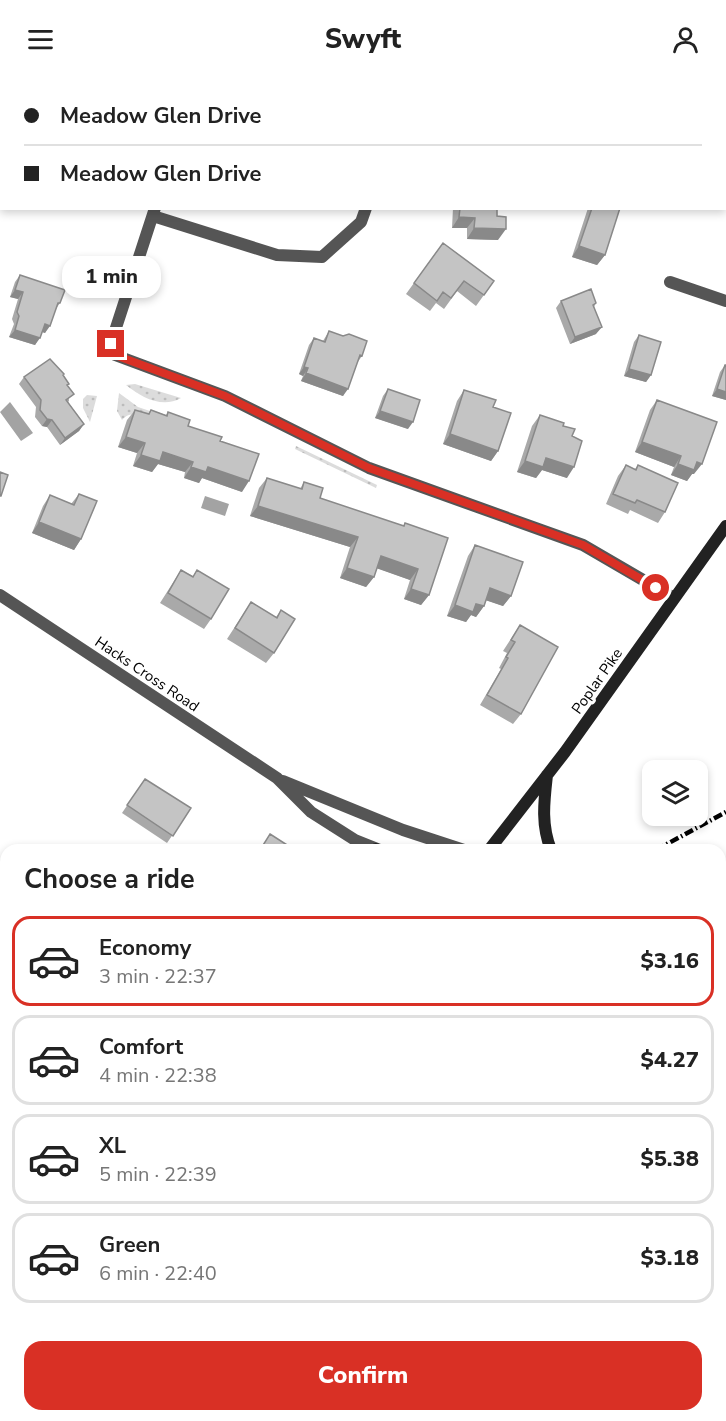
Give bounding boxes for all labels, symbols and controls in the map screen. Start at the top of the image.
text: Swyft [325,21,401,58]
icon: menu [24,23,57,56]
icon: person [669,23,702,56]
text: Meadow Glen Drive [60,101,262,131]
text: Meadow Glen Drive [60,159,262,189]
callout: 1 min [62,257,160,299]
text: 1 min [85,263,138,290]
route end [97,330,124,357]
route start [642,574,669,601]
street label: Hacks Cross Road [91,632,203,716]
street label: Poplar Pike [567,644,627,718]
map controls [642,760,708,826]
button: layers [642,760,708,826]
text: Choose a ride [24,861,195,898]
text: Economy [99,933,191,963]
icon: car [27,934,81,988]
text: $3.16 [640,946,699,976]
text: 3 min · 22:37 [99,963,217,990]
text: Comfort [99,1032,183,1062]
icon: car [27,1033,81,1087]
text: $4.27 [640,1045,699,1075]
text: 4 min · 22:38 [99,1062,217,1089]
text: XL [99,1131,126,1161]
icon: car [27,1132,81,1186]
text: $5.38 [640,1144,699,1174]
text: 5 min · 22:39 [99,1161,217,1188]
text: Green [99,1230,160,1260]
icon: car [27,1231,81,1285]
text: $3.18 [640,1243,699,1273]
text: 6 min · 22:40 [99,1260,217,1287]
button: Confirm [24,1341,702,1410]

